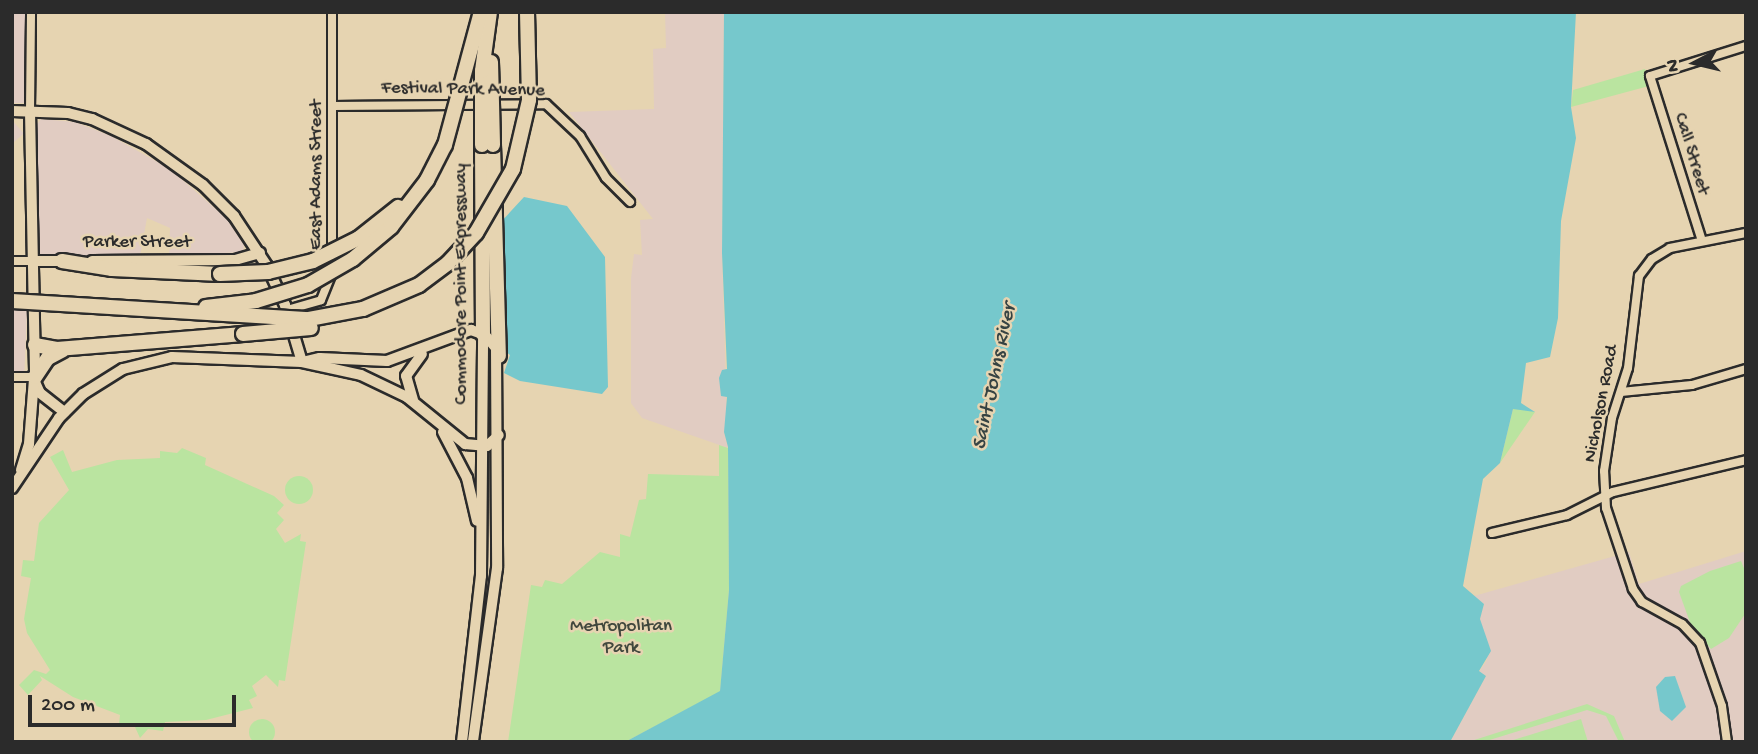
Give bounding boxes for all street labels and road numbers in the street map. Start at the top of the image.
street label: Festival Park Avenue [381,77,545,103]
street label: East Adams Street [306,100,328,250]
street label: Call Street [1668,110,1714,198]
street label: Commodore Point Expressway [451,163,473,405]
street label: Parker Street [83,232,191,254]
street label: Nicholson Road [1579,343,1625,465]

